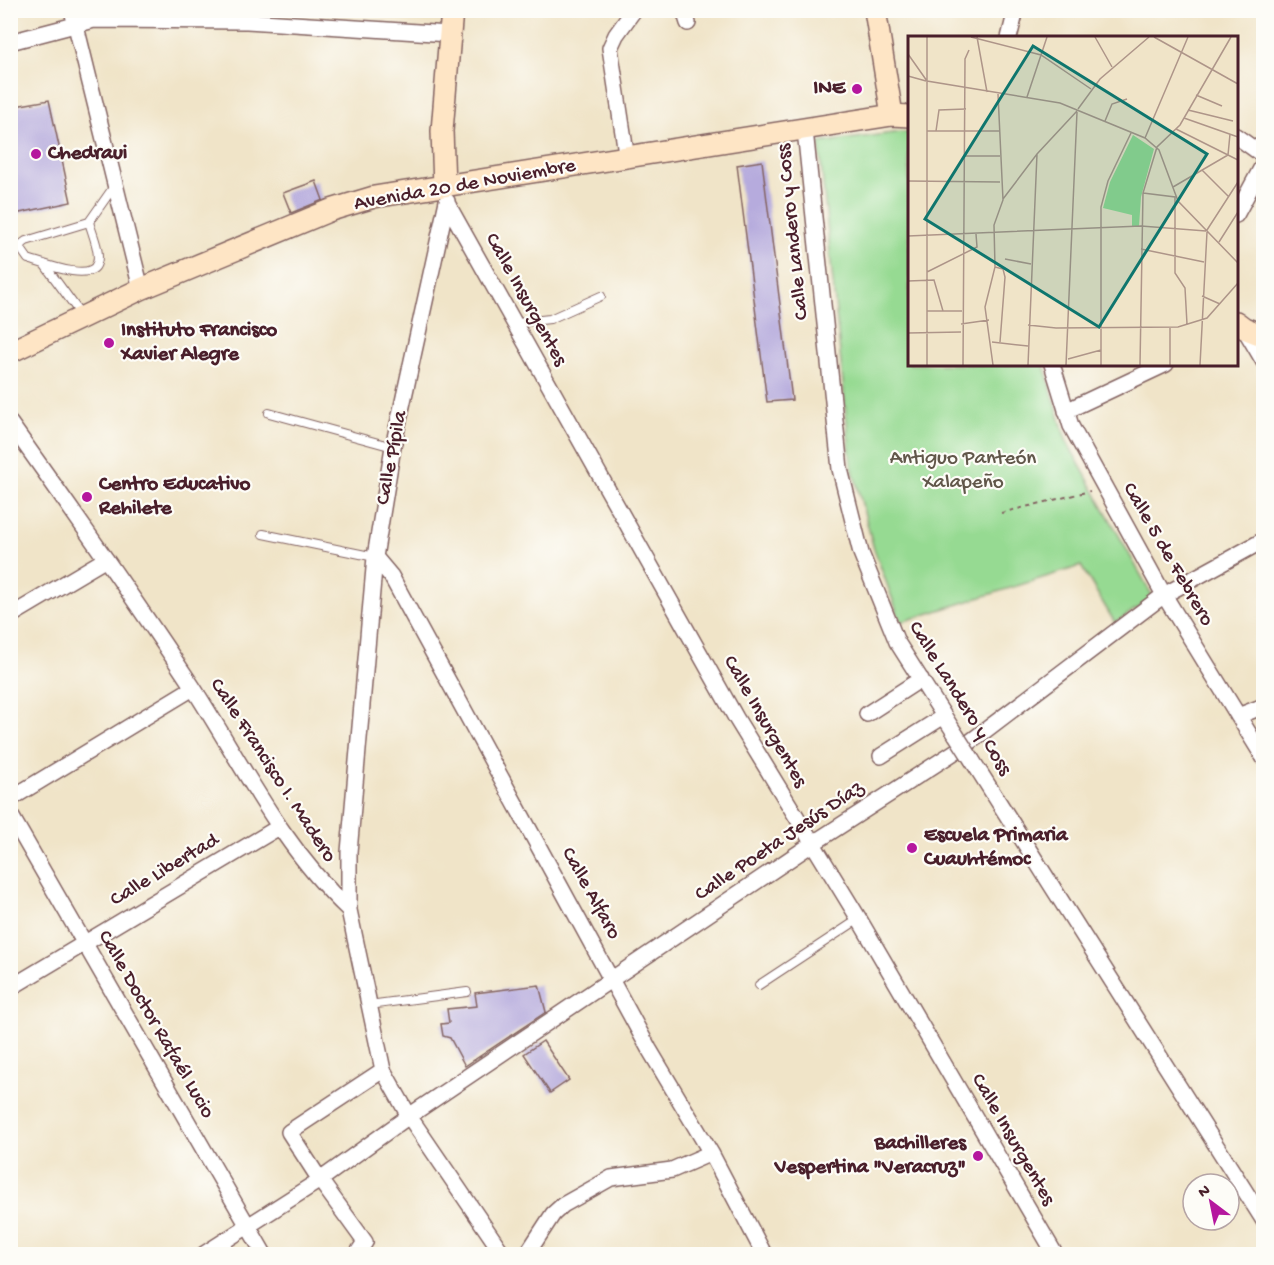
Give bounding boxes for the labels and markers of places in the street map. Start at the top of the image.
place label: INE [813,77,847,102]
marker: INE [850,82,864,96]
place label: Chedraui [47,142,127,167]
marker: Chedraui [29,147,43,161]
place label: Instituto Francisco Xavier Alegre [120,319,277,368]
marker: Instituto Francisco Xavier Alegre [102,336,116,350]
place label: Centro Educativo Rehilete [98,473,250,522]
marker: Centro Educativo Rehilete [80,490,94,504]
place label: Escuela Primaria Cuauhtémoc [923,824,1069,873]
marker: Escuela Primaria Cuauhtémoc [905,841,919,855]
place label: Bachilleres Vespertina "Veracruz" [774,1132,967,1181]
marker: Bachilleres Vespertina "Veracruz" [971,1149,985,1163]

